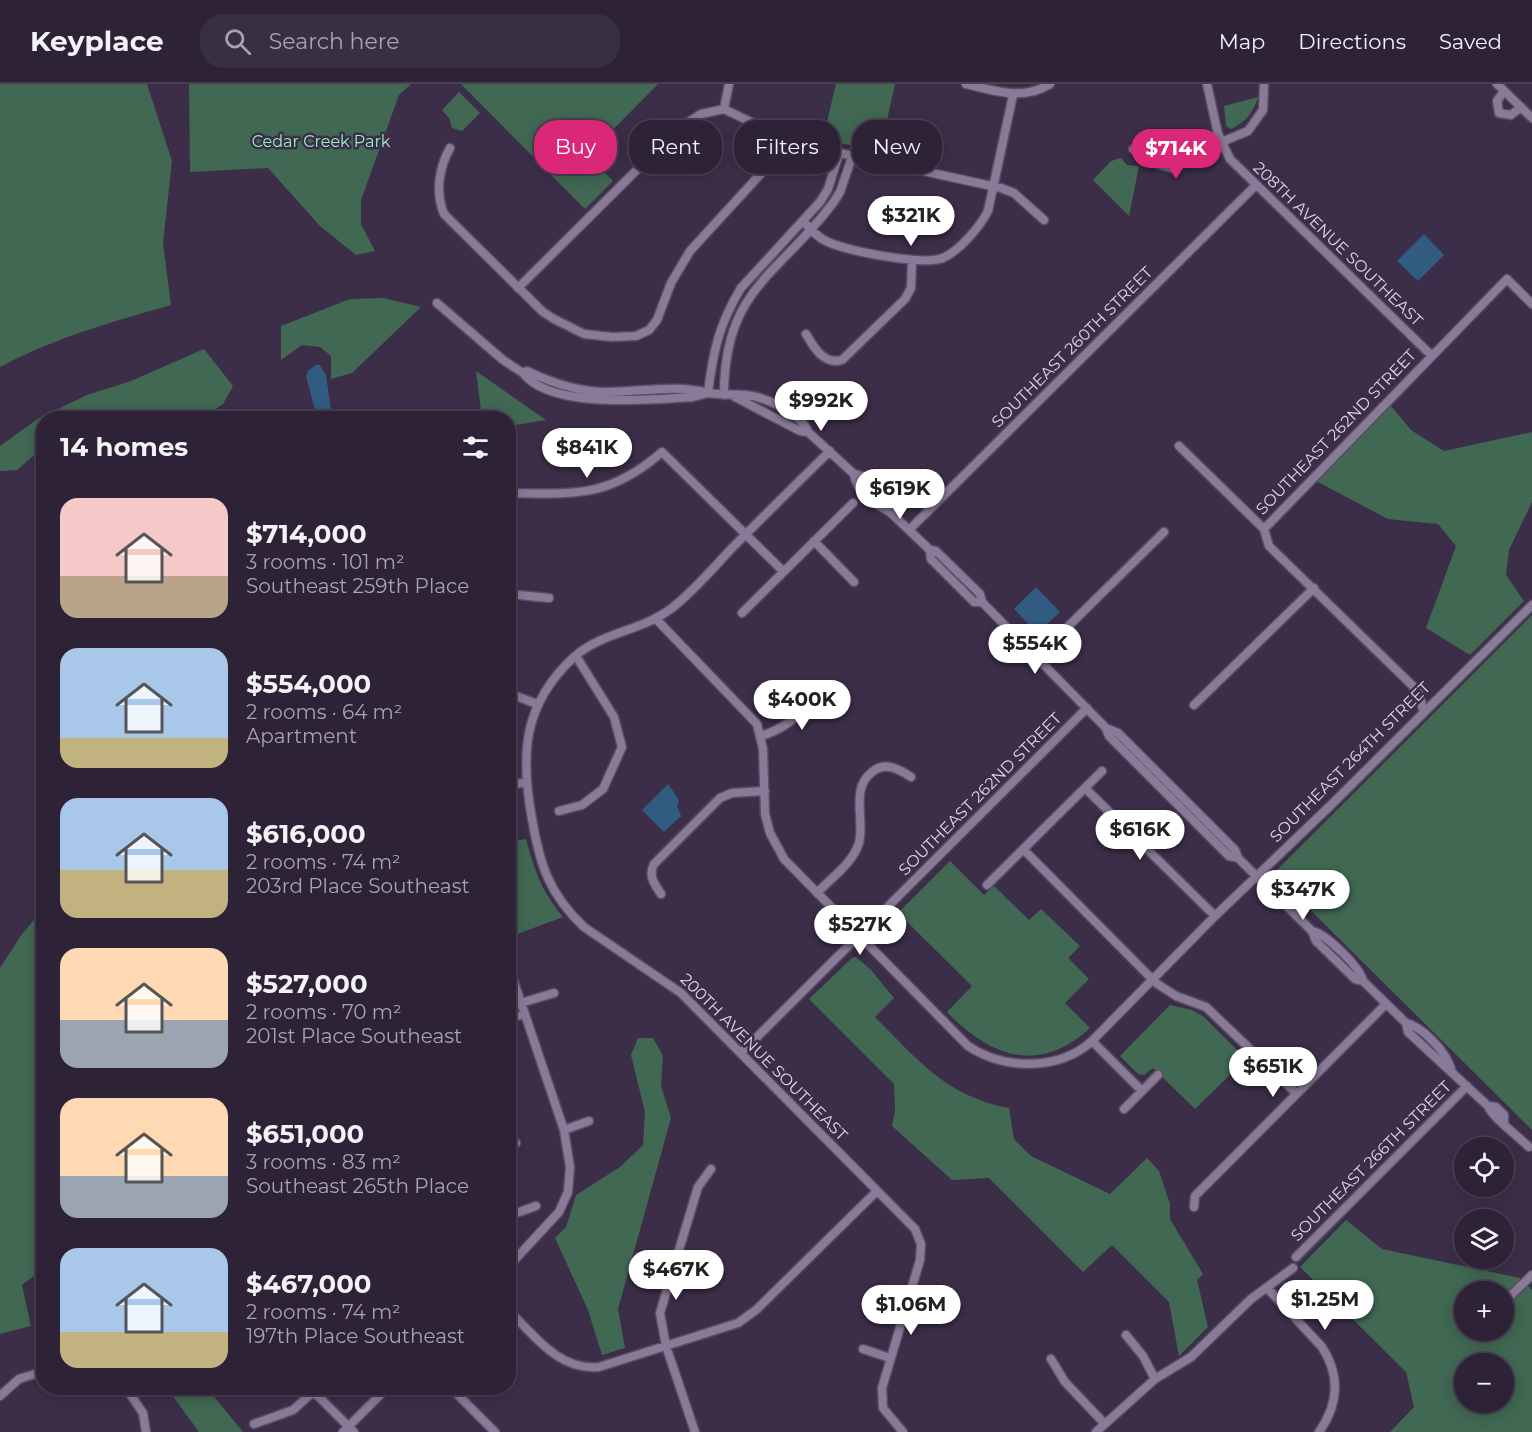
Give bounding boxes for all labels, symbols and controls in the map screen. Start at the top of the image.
search box [200,14,620,68]
text: Keyplace [30,24,164,58]
icon: search [221,25,254,58]
text: Search here [269,28,400,55]
text: Map [1219,29,1265,54]
text: Directions [1298,29,1406,54]
text: Saved [1439,29,1502,54]
chip: Buy [534,120,617,174]
chip: Rent [629,120,722,174]
chip: Filters [734,120,840,174]
chip: New [852,120,942,174]
pin: $714K [1134,129,1218,180]
park label: Cedar Creek Park [252,132,391,151]
text: $714K [1145,136,1207,160]
street label: 208TH AVENUE SOUTHEAST [1249,158,1427,331]
pin: $321K [869,196,953,247]
text: $321K [882,203,940,227]
street label: SOUTHEAST 260TH STREET [988,262,1157,431]
street label: SOUTHEAST 262ND STREET [1252,345,1421,519]
pin: $992K [779,381,863,432]
text: $992K [789,388,853,412]
pin: $841K [545,428,629,479]
text: 14 homes [60,431,188,463]
icon: filters [459,431,492,464]
text: $841K [556,435,618,459]
pin: $619K [858,469,942,520]
text: $619K [870,476,930,500]
text: $714,000 [246,518,367,550]
icon: home [108,522,180,594]
text: 3 rooms · 101 m² [246,550,405,574]
text: Southeast 259th Place [246,574,469,598]
pin: $554K [993,624,1077,675]
text: $554K [1002,631,1068,655]
text: $554,000 [246,668,371,700]
icon: home [108,672,180,744]
street label: SOUTHEAST 264TH STREET [1266,677,1435,846]
pin: $400K [760,680,844,731]
text: $400K [768,687,836,711]
text: 2 rooms · 64 m² [246,700,402,724]
street label: SOUTHEAST 262ND STREET [895,708,1066,879]
text: Apartment [246,724,357,748]
pin: $616K [1098,810,1182,861]
text: $616K [1110,817,1170,841]
text: $616,000 [246,818,366,850]
icon: home [108,822,180,894]
text: 2 rooms · 74 m² [246,850,401,874]
pin: $347K [1261,870,1345,921]
text: 203rd Place Southeast [246,874,470,898]
text: $347K [1271,877,1335,901]
pin: $527K [818,905,902,956]
text: $527K [828,912,892,936]
text: $527,000 [246,968,368,1000]
street label: 200TH AVENUE SOUTHEAST [677,970,852,1145]
icon: home [108,972,180,1044]
text: 2 rooms · 70 m² [246,1000,402,1024]
text: 201st Place Southeast [246,1024,462,1048]
pin: $651K [1231,1047,1315,1098]
text: $651K [1243,1054,1303,1078]
street label: SOUTHEAST 266TH STREET [1287,1076,1456,1245]
text: $651,000 [246,1118,364,1150]
icon: home [108,1122,180,1194]
map controls [1454,1137,1514,1413]
button: locate [1454,1137,1514,1197]
text: 3 rooms · 83 m² [246,1150,401,1174]
text: Southeast 265th Place [246,1174,469,1198]
button: layers [1454,1209,1514,1269]
pin: $467K [634,1250,718,1301]
text: $467K [643,1257,709,1281]
text: $467,000 [246,1268,372,1300]
icon: home [108,1272,180,1344]
pin: $1.25M [1276,1280,1374,1331]
button: + [1454,1281,1514,1341]
pin: $1.06M [862,1285,960,1336]
text: $1.25M [1291,1287,1359,1311]
text: $1.06M [876,1292,946,1316]
text: 2 rooms · 74 m² [246,1300,401,1324]
text: 197th Place Southeast [246,1324,465,1348]
button: − [1454,1353,1514,1413]

